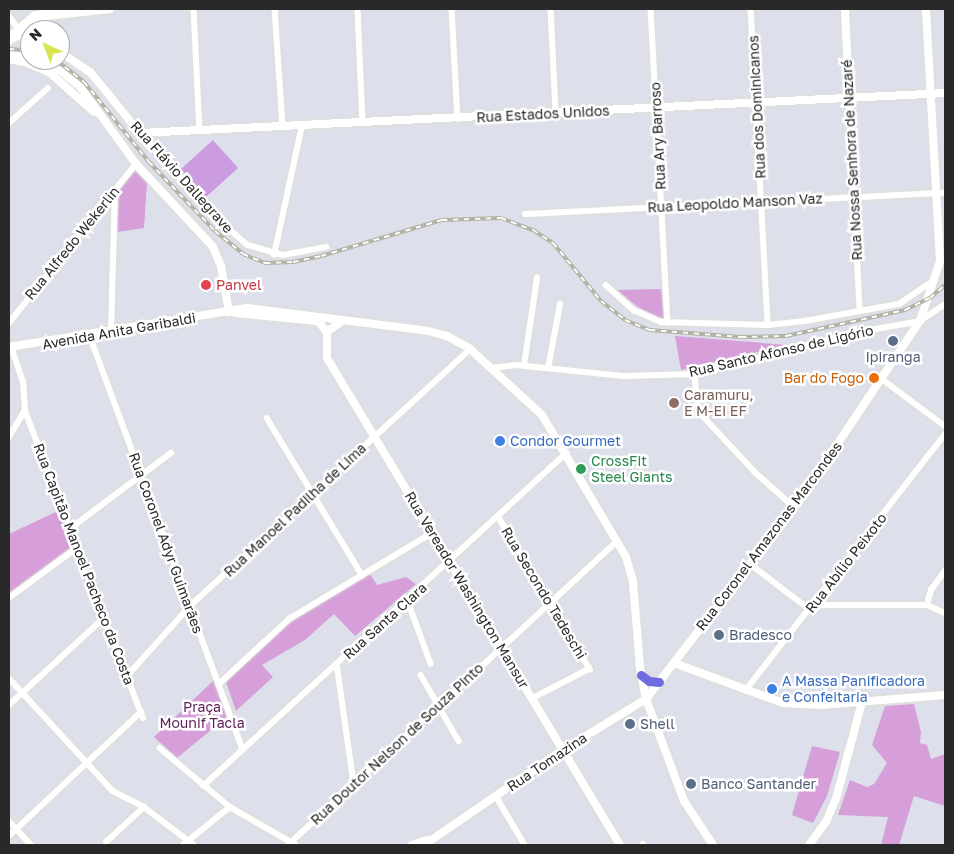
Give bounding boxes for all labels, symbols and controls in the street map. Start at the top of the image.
north arrow [20,20,70,70]
text: N [25,25,45,44]
street label: Rua dos Dominicanos [745,35,769,179]
street label: Rua Nossa Senhora de Nazaré [838,59,866,261]
street label: Rua Ary Barroso [647,82,669,190]
street label: Rua Estados Unidos [476,102,610,126]
street label: Rua Flávio Dallegrave [127,118,237,236]
street label: Rua Alfredo Wekerlin [21,183,123,303]
street label: Rua Leopoldo Manson Vaz [647,190,823,216]
place label: Panvel [216,277,261,293]
marker: Panvel [200,279,212,291]
street label: Avenida Anita Garibaldi [41,309,197,353]
street label: Rua Santo Afonso de Ligório [687,322,875,380]
marker: Ipiranga [887,335,899,347]
place label: Ipiranga [865,349,921,365]
place label: Bar do Fogo [784,370,864,386]
marker: Bar do Fogo [868,372,880,384]
place label: Caramuru, E M-EI EF [684,387,754,420]
marker: Caramuru, E M-EI EF [668,397,680,409]
place label: Condor Gourmet [510,433,621,449]
marker: Condor Gourmet [494,435,506,447]
street label: Rua Coronel Amazonas Marcondes [692,438,846,634]
street label: Rua Manoel Padilha de Lima [220,440,370,580]
street label: Rua Capitão Manoel Pacheco da Costa [30,441,138,687]
street label: Rua Coronel Adyr Guimarães [125,450,207,636]
place label: CrossFit Steel Giants [591,453,673,486]
marker: CrossFit Steel Giants [575,463,587,475]
street label: Rua Vereador Washington Mansur [401,488,533,692]
street label: Rua Abílio Peixoto [802,510,890,616]
street label: Rua Secondo Tedeschi [498,524,590,662]
street label: Rua Santa Clara [340,579,430,663]
place label: Bradesco [729,627,792,643]
marker: Bradesco [713,629,725,641]
street label: Rua Doutor Nelson de Souza Pinto [307,659,487,829]
place label: A Massa Panificadora e Confeitaria [782,673,925,706]
marker: A Massa Panificadora e Confeitaria [766,683,778,695]
park label: Praça Mounif Tacla [159,699,245,732]
place label: Shell [640,716,675,732]
marker: Shell [624,718,636,730]
street label: Rua Tomazina [504,729,590,795]
place label: Banco Santander [701,776,816,792]
marker: Banco Santander [685,778,697,790]

